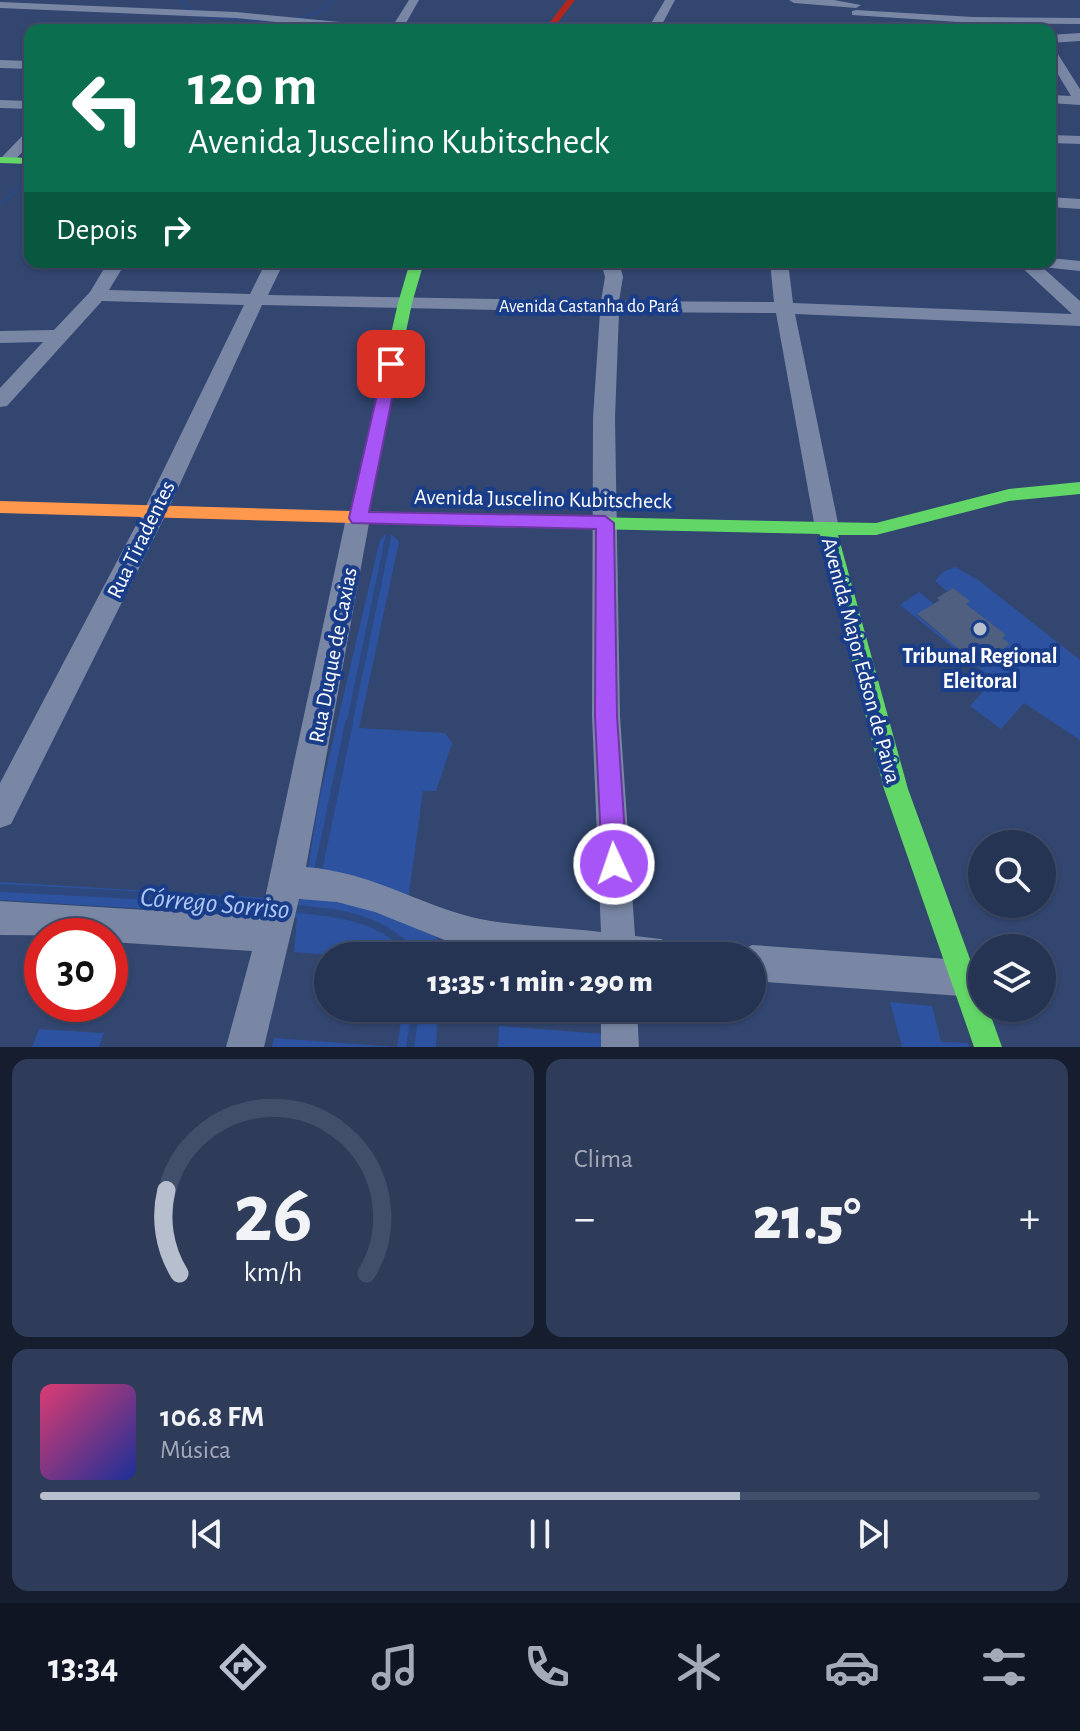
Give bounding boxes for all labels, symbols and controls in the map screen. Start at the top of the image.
icon: left [56,56,160,160]
text: 120 m [188,59,317,115]
text: Avenida Juscelino Kubitscheck [188,124,610,160]
icon: right [154,208,198,252]
text: Depois [56,215,138,245]
street label: Avenida Castanha do Pará [499,298,679,316]
pin [357,330,425,398]
icon: arrive [369,342,413,386]
street label: Rua Tiradentes [103,477,179,602]
street label: Avenida Juscelino Kubitscheck [414,486,672,512]
street label: Avenida Major Edson de Paiva [818,535,904,786]
street label: Rua Duque de Caxias [305,566,361,745]
marker: Tribunal Regional Eleitoral [971,620,989,638]
place label: Tribunal Regional Eleitoral [902,645,1058,692]
position arrow [572,822,656,906]
map controls [968,830,1056,1022]
button: search [968,830,1056,918]
water label: Córrego Sorriso [139,884,291,924]
speed limit sign: 30 [24,918,128,1022]
button: layers [968,934,1056,1022]
text: 13:35 · 1 min · 290 m [427,967,653,997]
text: Clima [574,1146,633,1172]
text: 26 [233,1173,313,1257]
text: 21.5° [753,1190,861,1250]
text: − [574,1197,595,1241]
text: + [1019,1197,1040,1241]
text: km/h [244,1258,302,1287]
text: 106.8 FM [160,1402,264,1432]
text: Música [160,1437,231,1463]
icon: previous [185,1512,229,1556]
icon: pause [518,1512,562,1556]
icon: next [851,1512,895,1556]
icon: directions [215,1639,271,1695]
icon: music [367,1639,423,1695]
icon: phone [519,1639,575,1695]
icon: climate [671,1639,727,1695]
icon: car [824,1639,880,1695]
icon: filters [976,1639,1032,1695]
text: 13:34 [48,1649,118,1685]

